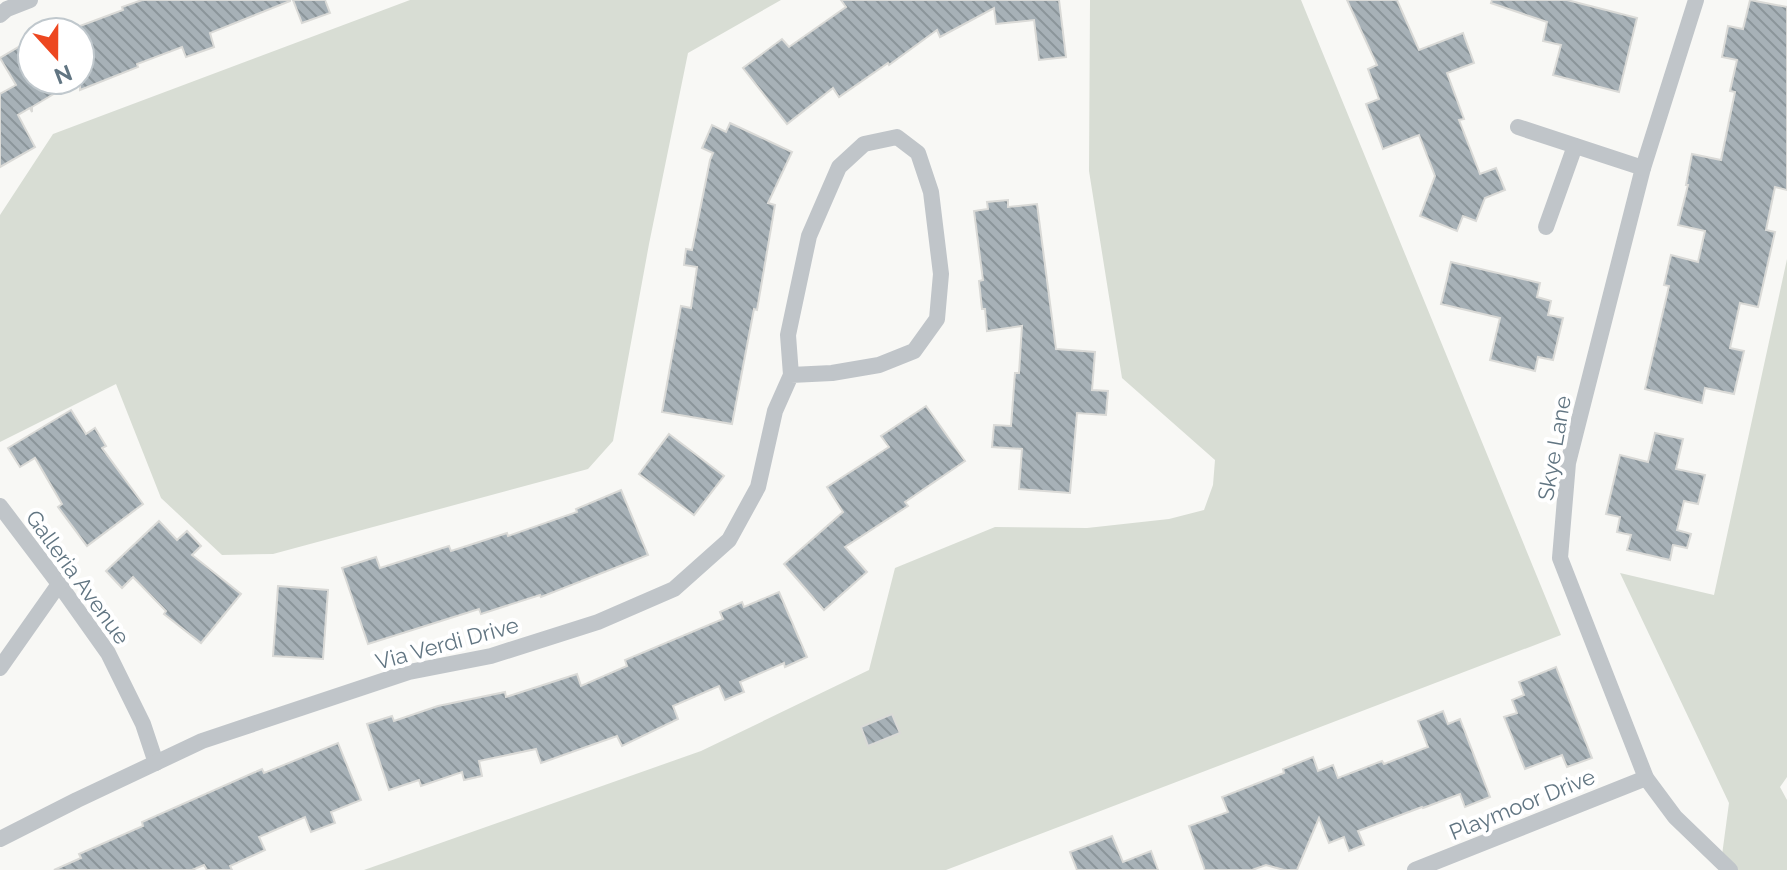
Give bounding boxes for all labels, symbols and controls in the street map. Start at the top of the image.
north arrow [16,16,96,96]
text: N [51,60,76,90]
street label: Skye Lane [1532,394,1576,502]
street label: Galleria Avenue [21,505,135,649]
street label: Via Verdi Drive [373,611,521,675]
street label: Playmoor Drive [1445,763,1599,845]

